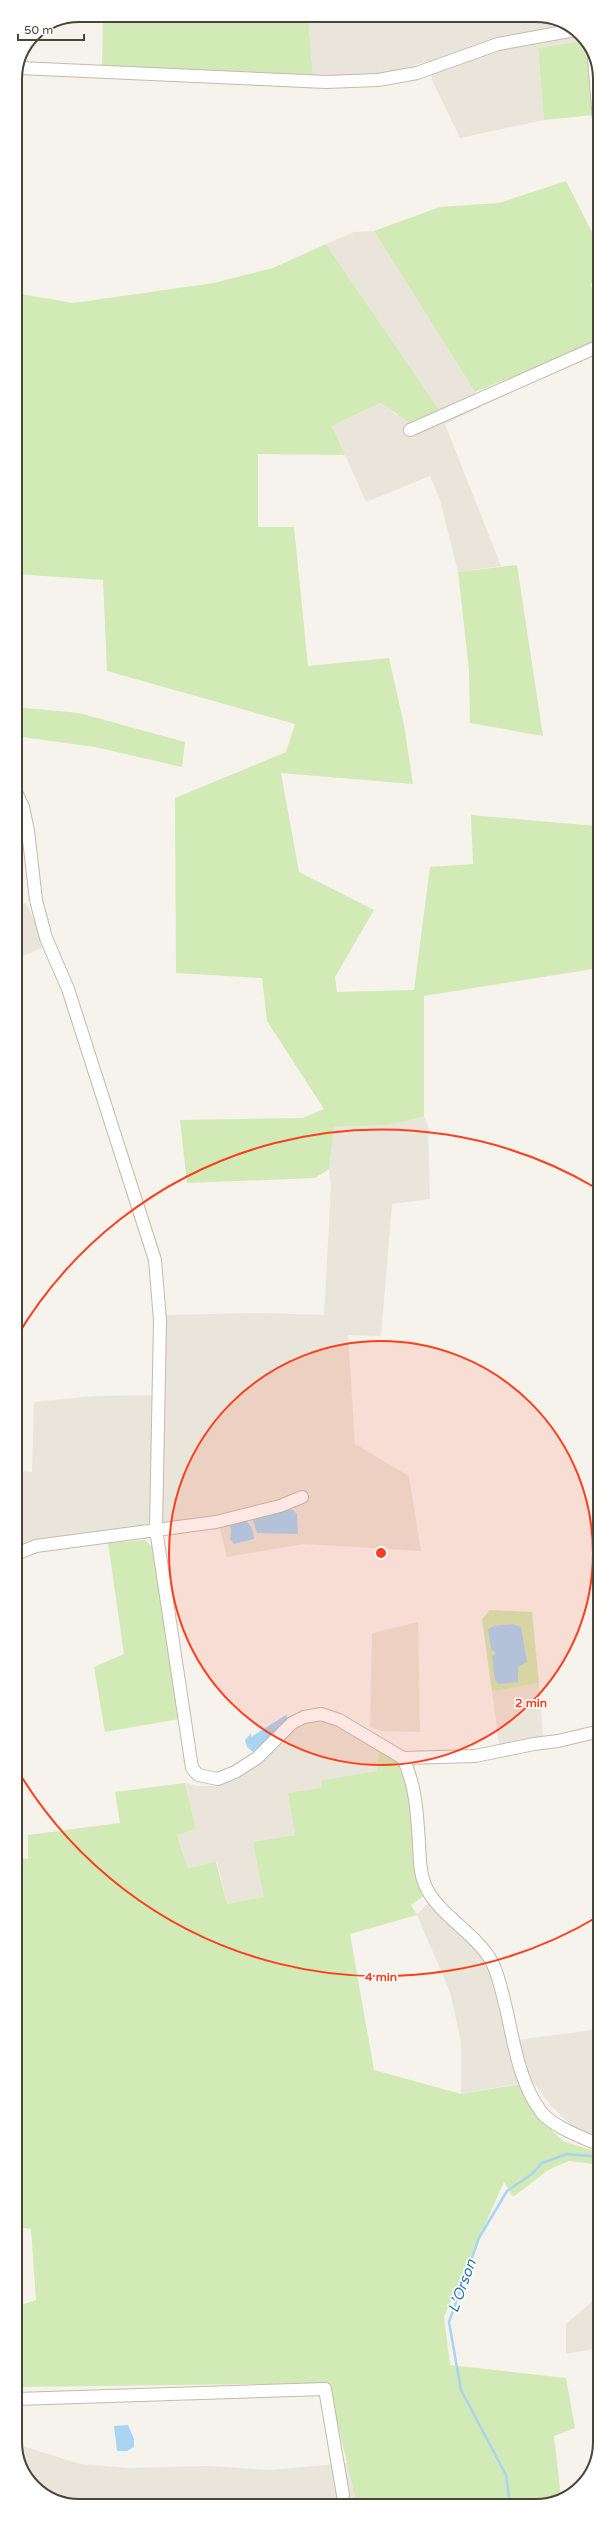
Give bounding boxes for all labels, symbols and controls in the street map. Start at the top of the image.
scale bar [18,16,84,42]
text: 50 m [24,23,53,37]
centre of rings [374,1546,388,1560]
text: 2 min [515,1696,547,1710]
text: 4 min [365,1970,397,1984]
water label: L’Orson [444,2256,480,2315]

